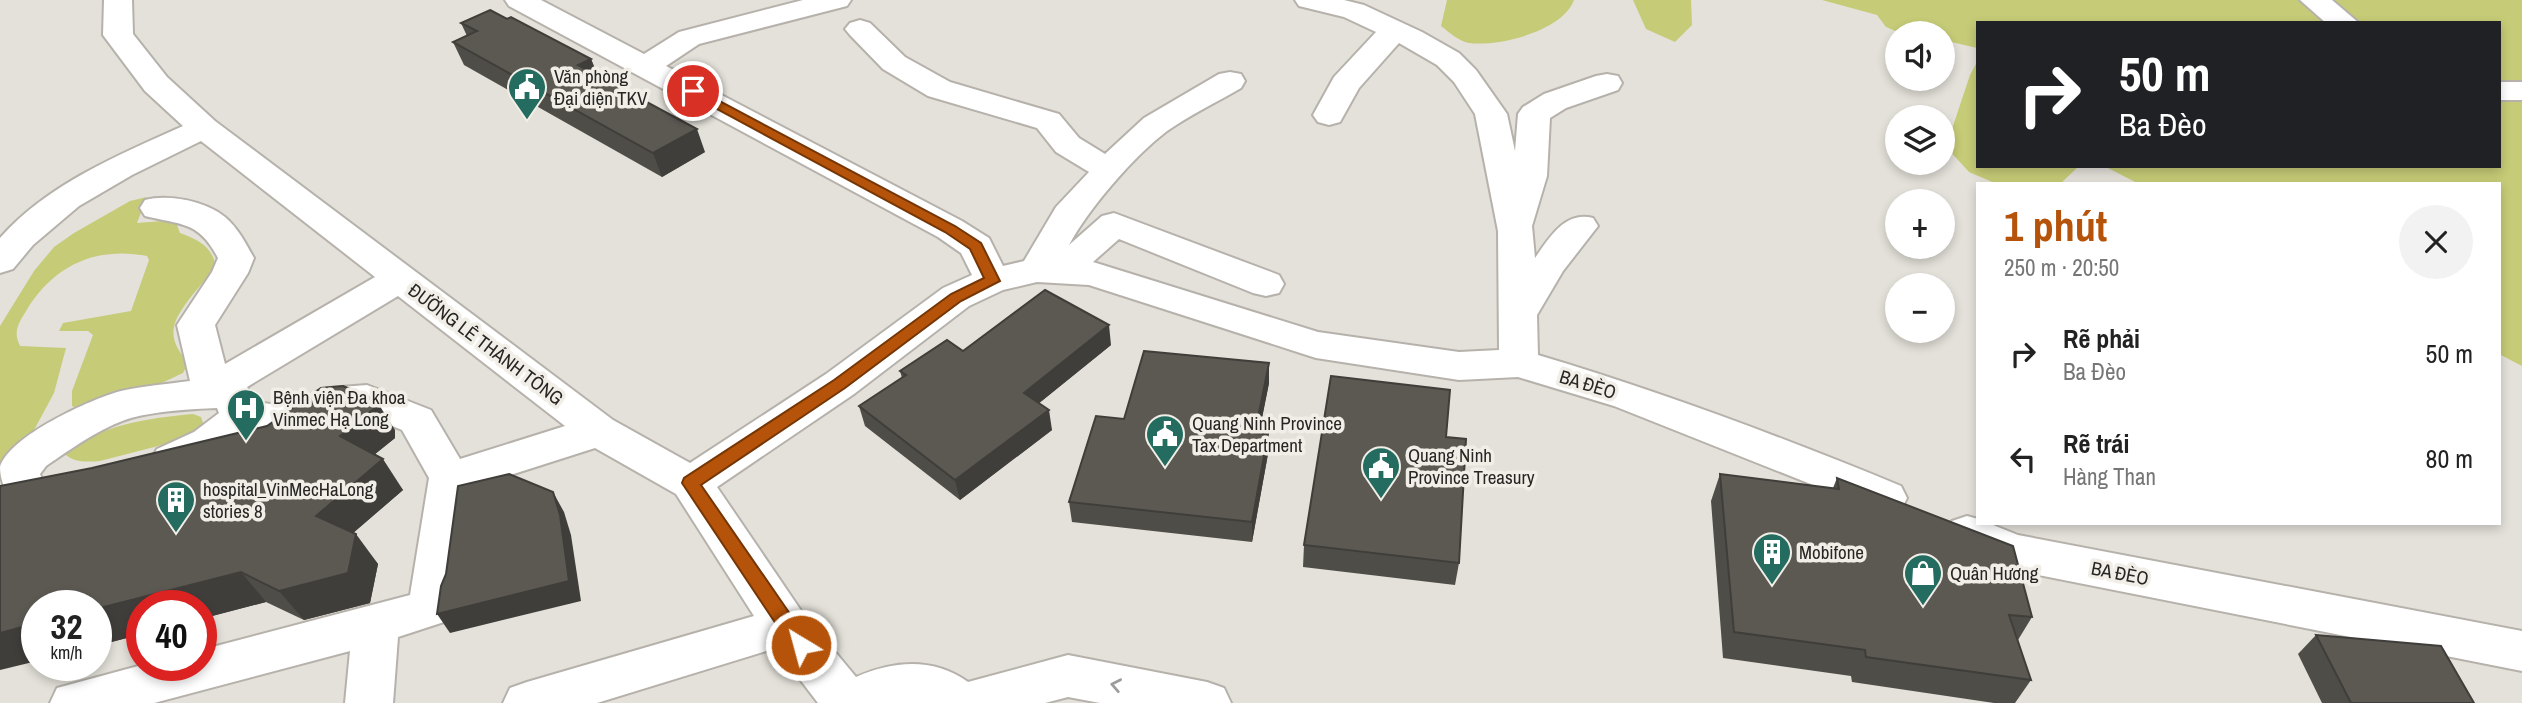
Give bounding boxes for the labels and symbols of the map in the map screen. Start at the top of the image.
pin [663,61,723,121]
place label: Văn phòng Đại diện TKV [554,63,648,111]
public building icon: Văn phòng Đại diện TKV [506,66,548,121]
street label: ĐƯỜNG LÊ THÁNH TÔNG [403,277,569,411]
street label: BA ĐÈO [1556,363,1620,405]
place label: Bệnh viện Đa khoa Vinmec Hạ Long [273,384,406,432]
hospital icon: Bệnh viện Đa khoa Vinmec Hạ Long [225,387,267,442]
place label: Quang Ninh Province Tax Department [1192,410,1342,458]
public building icon: Quang Ninh Province Tax Department [1144,413,1186,468]
place label: Quang Ninh Province Treasury [1408,442,1535,490]
public building icon: Quang Ninh Province Treasury [1360,445,1402,500]
place label: hospital_VinMecHaLong stories 8 [203,476,374,524]
building icon: hospital_VinMecHaLong stories 8 [155,479,197,534]
building icon: Mobifone [1751,531,1793,586]
place label: Mobifone [1799,539,1864,565]
shop icon: Quân Hương [1902,552,1944,607]
street label: BA ĐÈO [2089,555,2151,591]
place label: Quân Hương [1950,560,2039,586]
speed limit sign: 40 [126,590,217,681]
position arrow [764,608,838,682]
one-way arrow [1110,678,1122,693]

